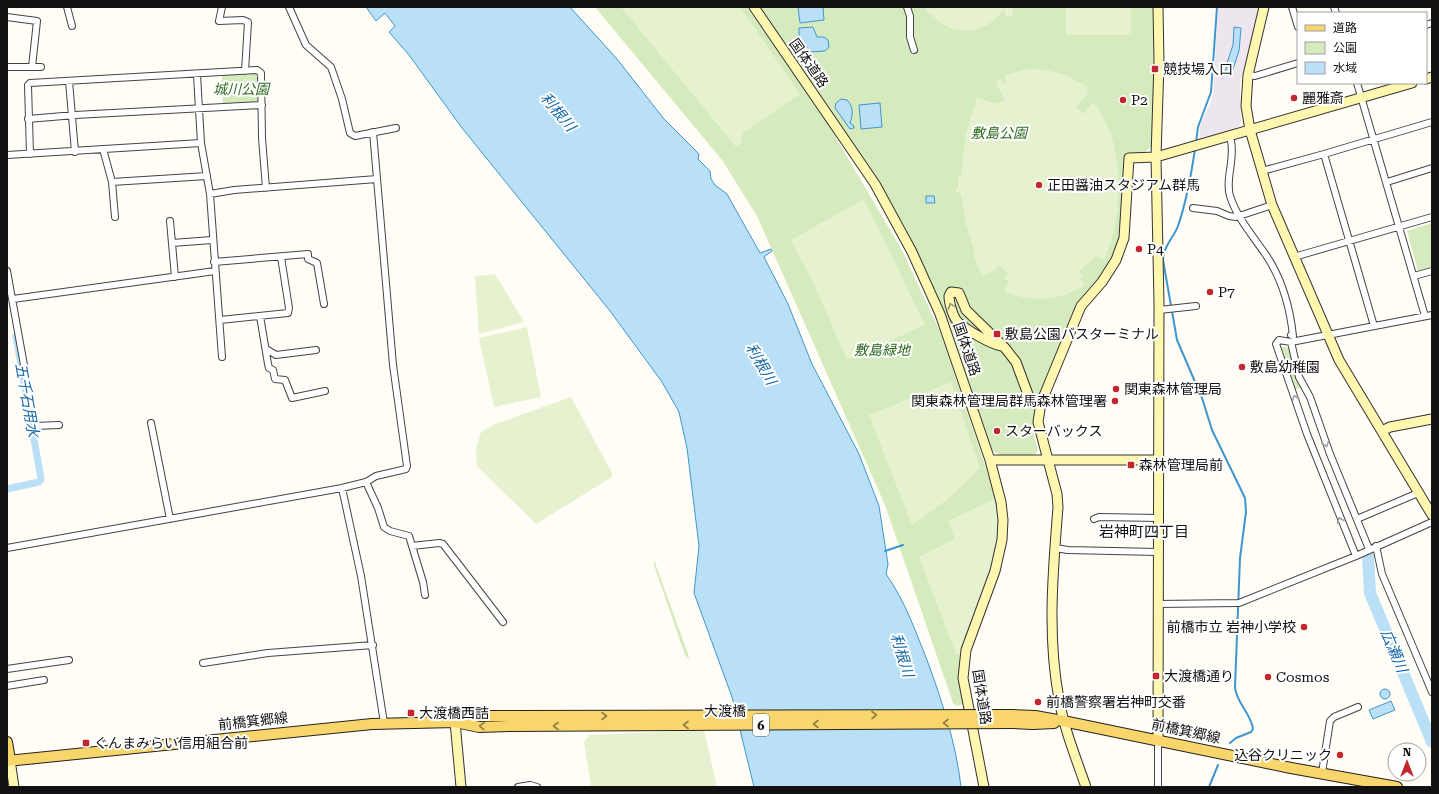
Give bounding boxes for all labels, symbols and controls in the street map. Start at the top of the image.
legend [1297,12,1427,84]
text: 道路 [1333,21,1357,35]
street label: 国体道路 [786,35,832,91]
text: 公園 [1333,41,1357,55]
place label: 競技場入口 [1163,61,1233,77]
text: 水域 [1333,61,1357,75]
marker: 競技場入口 [1150,64,1160,74]
park label: 城川公園 [213,81,271,97]
water label: 利根川 [537,89,581,137]
place label: 麗雅斎 [1302,90,1344,106]
place label: P2 [1131,92,1148,108]
marker: 麗雅斎 [1289,93,1299,103]
marker: P2 [1118,95,1128,105]
park label: 敷島公園 [971,125,1029,141]
place label: 正田醤油スタジアム群馬 [1047,177,1200,193]
marker: 正田醤油スタジアム群馬 [1034,180,1044,190]
place label: P4 [1147,241,1164,257]
marker: P4 [1134,244,1144,254]
place label: P7 [1218,284,1235,300]
marker: P7 [1205,287,1215,297]
one-way arrow [948,302,956,309]
street label: 国体道路 [950,320,984,378]
place label: 敷島公園バスターミナル [1005,326,1159,342]
marker: 敷島公園バスターミナル [992,329,1002,339]
water label: 利根川 [742,340,781,390]
park label: 敷島緑地 [854,342,912,358]
place label: 敷島幼稚園 [1250,359,1320,375]
water label: 五千石用水 [12,361,43,440]
marker: 敷島幼稚園 [1237,362,1247,372]
place label: 関東森林管理局 [1124,381,1222,397]
marker: 関東森林管理局 [1111,384,1121,394]
place label: 関東森林管理局群馬森林管理署 [911,393,1107,409]
one-way arrow [1291,395,1299,402]
marker: 関東森林管理局群馬森林管理署 [1110,396,1120,406]
place label: スターバックス [1005,423,1102,439]
marker: スターバックス [992,426,1002,436]
one-way arrow [1322,440,1330,447]
place label: 森林管理局前 [1139,457,1223,473]
marker: 森林管理局前 [1126,460,1136,470]
one-way arrow [1337,516,1345,523]
district label: 岩神町四丁目 [1099,523,1189,541]
place label: 前橋市立 岩神小学校 [1166,619,1296,635]
marker: 前橋市立 岩神小学校 [1299,622,1309,632]
water label: 広瀬川 [1377,627,1412,677]
water label: 利根川 [887,631,918,681]
street label: 国体道路 [970,668,994,726]
place label: 大渡橋通り [1164,668,1234,684]
place label: Cosmos [1276,669,1330,685]
marker: 大渡橋通り [1151,671,1161,681]
marker: Cosmos [1263,672,1273,682]
place label: 前橋警察署岩神町交番 [1046,694,1186,710]
marker: 前橋警察署岩神町交番 [1033,697,1043,707]
street label: 大渡橋 [704,703,746,719]
place label: 大渡橋西詰 [419,705,489,721]
marker: 大渡橋西詰 [406,708,416,718]
street label: 前橋箕郷線 [217,709,289,733]
one-way arrow [871,711,877,719]
one-way arrow [601,712,607,720]
road number: 6 [753,714,769,736]
street label: 前橋箕郷線 [1150,716,1222,746]
one-way arrow [943,719,949,727]
one-way arrow [813,720,819,728]
one-way arrow [683,721,689,729]
one-way arrow [479,722,485,730]
one-way arrow [553,722,559,730]
place label: ぐんまみらい信用組合前 [94,735,248,751]
marker: ぐんまみらい信用組合前 [81,738,91,748]
north arrow [1387,742,1427,782]
text: N [1403,746,1412,759]
place label: 込谷クリニック [1234,747,1332,763]
marker: 込谷クリニック [1335,750,1345,760]

